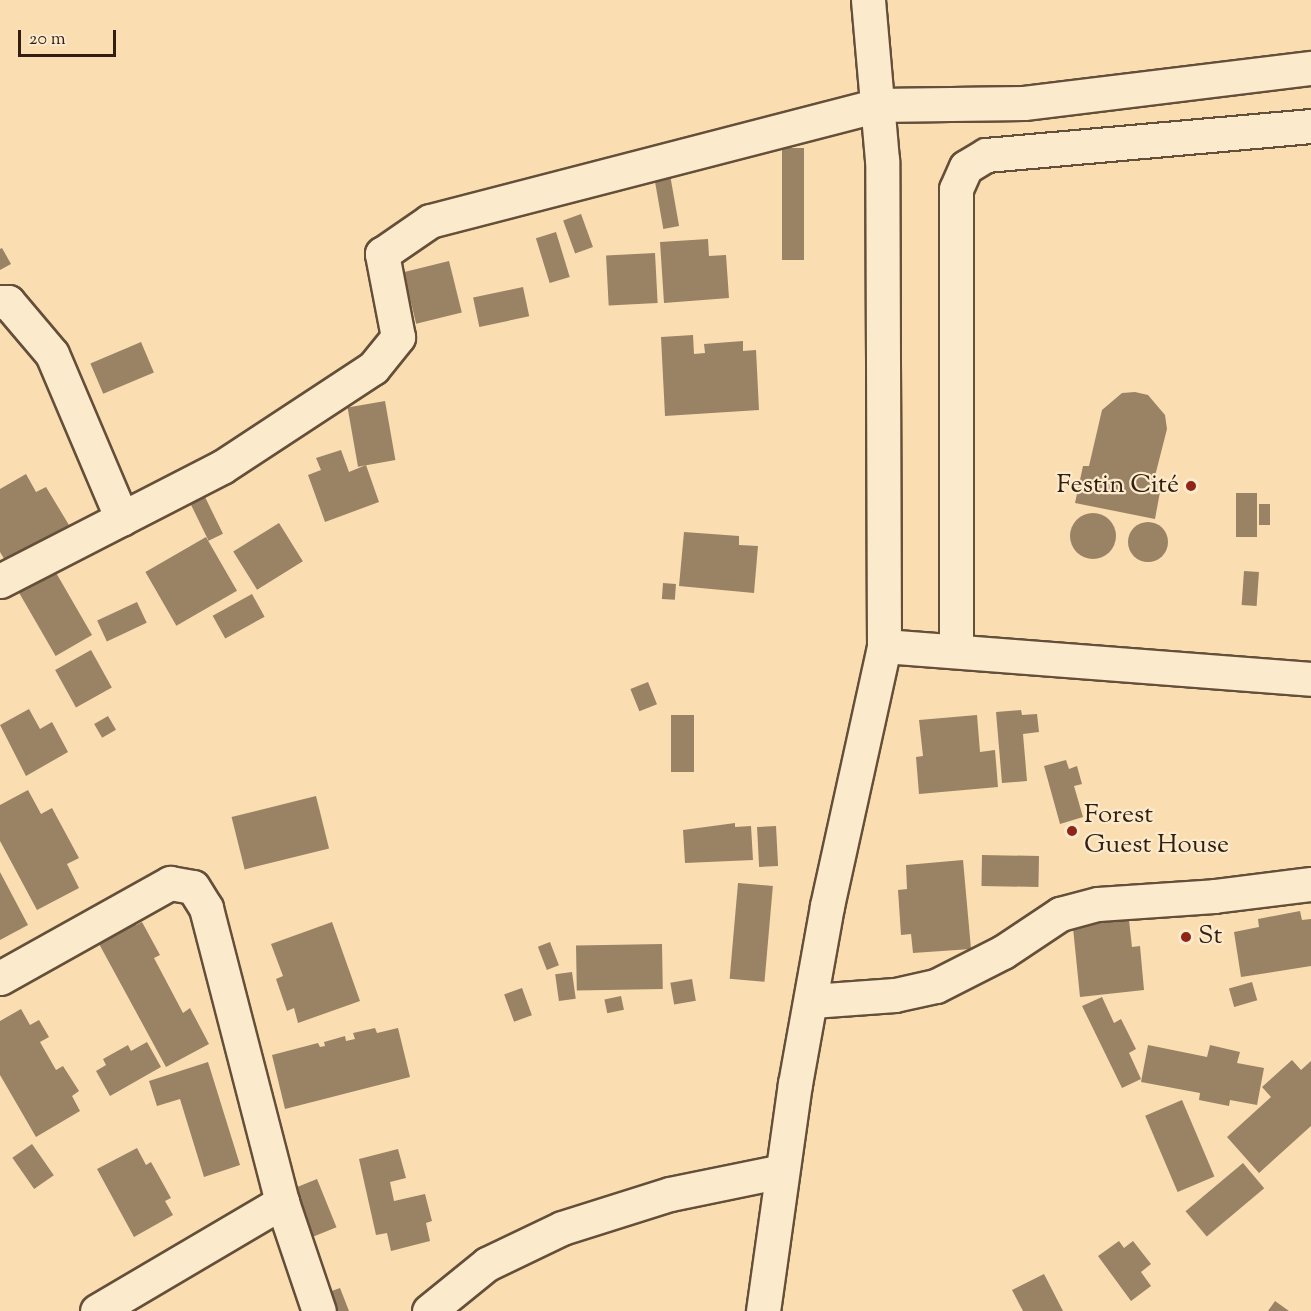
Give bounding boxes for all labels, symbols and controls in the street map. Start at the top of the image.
scale bar [21,18,118,56]
text: 20 m [29,27,66,53]
place label: Festin Cité [1057,470,1179,502]
marker: Festin Cité [1184,479,1198,493]
place label: Forest Guest House [1084,800,1229,862]
marker: Forest Guest House [1065,824,1079,838]
place label: St [1198,921,1222,953]
marker: St [1179,930,1193,944]

